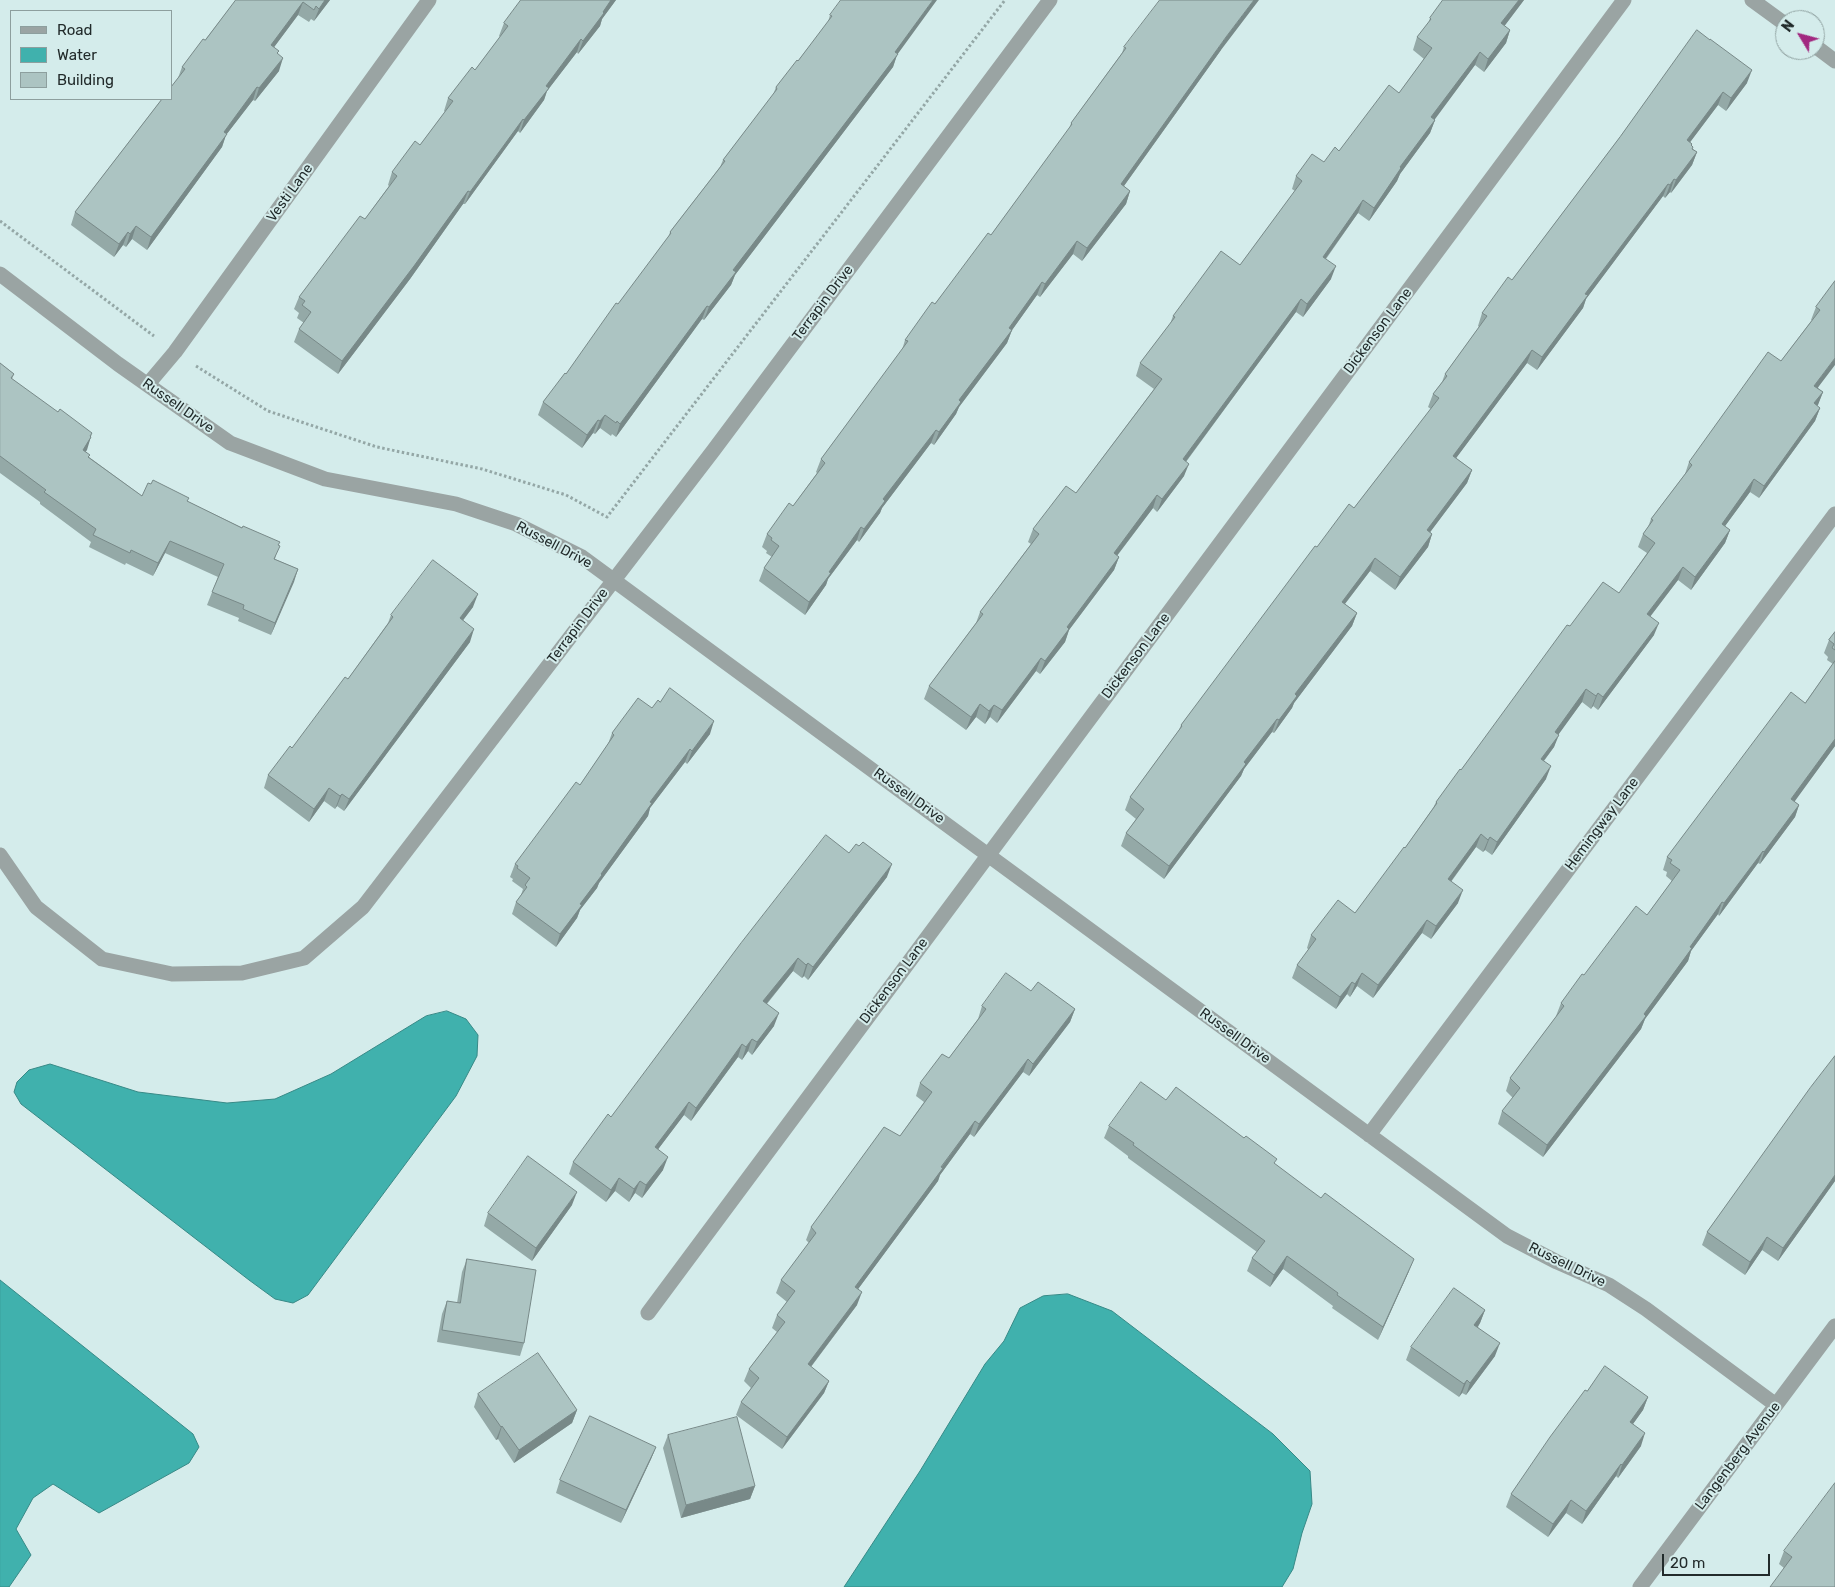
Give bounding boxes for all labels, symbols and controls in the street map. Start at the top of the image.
legend [10,10,172,100]
north arrow [1775,10,1825,60]
text: N [1779,17,1798,35]
text: Road [57,21,93,39]
text: Water [57,46,97,64]
text: Building [57,71,114,89]
street label: Vesti Lane [263,161,317,225]
street label: Terrapin Drive [789,262,857,344]
street label: Dickenson Lane [1340,285,1416,377]
street label: Russell Drive [139,375,217,437]
street label: Russell Drive [513,518,595,572]
street label: Terrapin Drive [544,585,612,667]
street label: Dickenson Lane [1098,610,1174,702]
street label: Russell Drive [870,765,948,827]
street label: Hemingway Lane [1562,774,1642,874]
street label: Dickenson Lane [856,935,932,1027]
street label: Russell Drive [1196,1005,1274,1067]
street label: Russell Drive [1526,1239,1608,1291]
street label: Langenberg Avenue [1692,1399,1784,1513]
scale bar [1665,1544,1772,1576]
text: 20 m [1670,1554,1705,1572]

